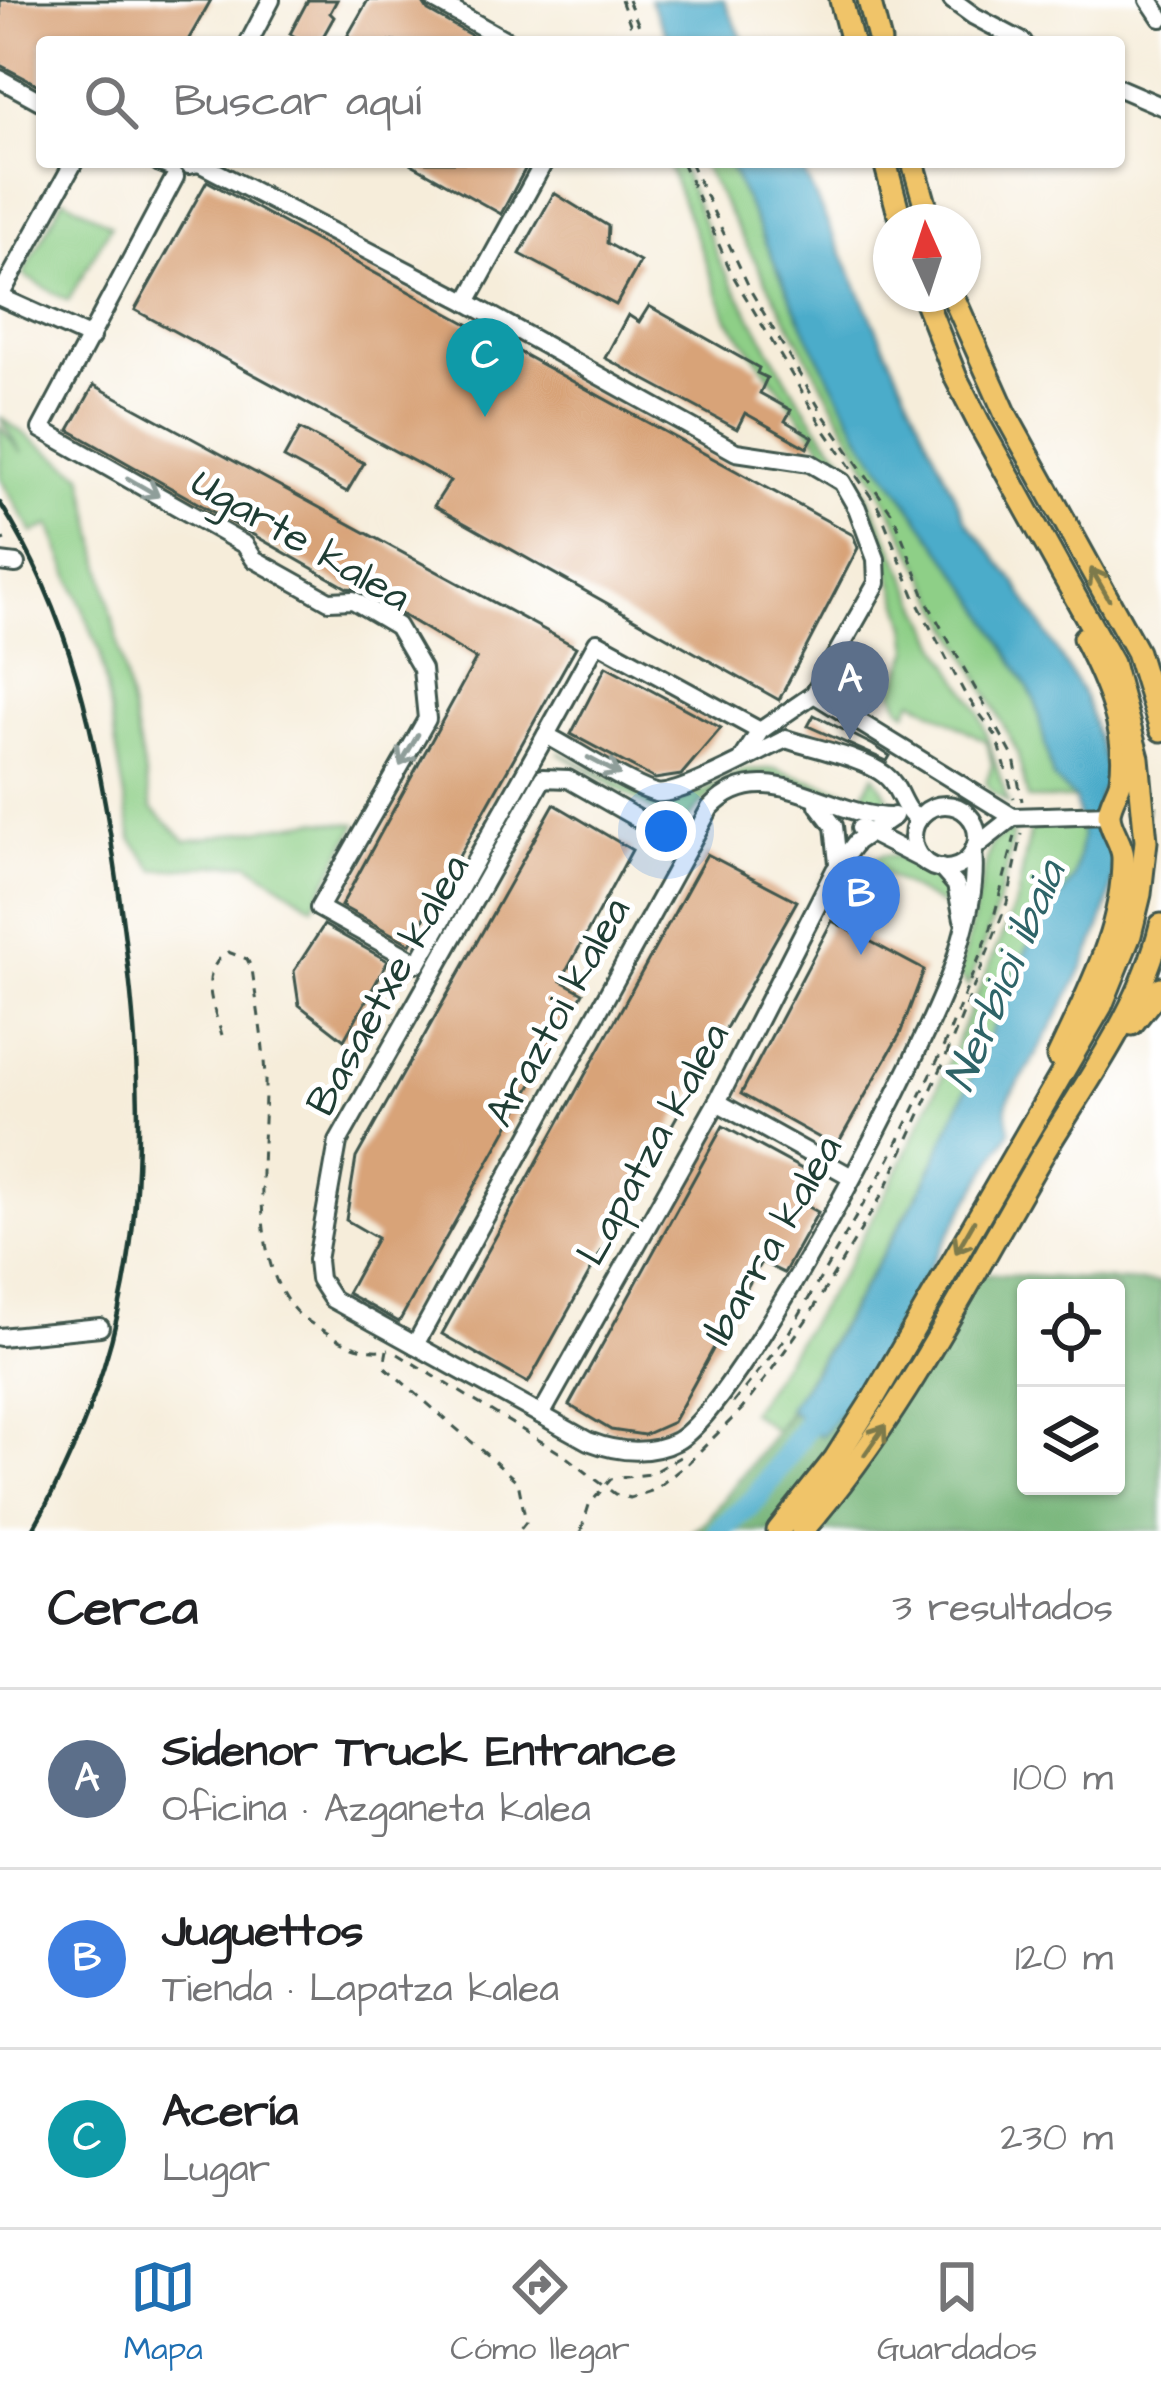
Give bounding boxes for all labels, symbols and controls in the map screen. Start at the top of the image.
search box [36,36,1125,168]
icon: search [78,69,144,135]
text: Buscar aquí [174,71,421,133]
north arrow [873,204,981,312]
pin: C [446,318,524,417]
street label: Ugarte kalea [180,454,421,627]
one-way arrow [124,476,159,499]
one-way arrow [1088,567,1112,602]
pin: A [811,641,889,740]
one-way arrow [397,732,421,767]
one-way arrow [586,755,621,778]
your location [636,801,696,861]
street label: Basaetxe kalea [293,844,484,1127]
water label: Nerbioi ibaia [929,850,1083,1101]
pin: B [822,856,900,955]
street label: Araztoi kalea [472,887,646,1138]
street label: Lapatza kalea [563,1013,744,1276]
street label: Ibarra kalea [690,1125,857,1356]
one-way arrow [953,1218,977,1253]
map controls [1017,1279,1125,1495]
button: locate [1017,1279,1125,1387]
button: layers [1017,1387,1125,1495]
one-way arrow [862,1424,888,1457]
text: Cerca [48,1574,198,1645]
text: 3 resultados [892,1582,1113,1636]
text: Sidenor Truck Entrance [162,1721,676,1783]
text: A [75,1752,99,1806]
text: 100 m [1013,1752,1113,1806]
text: Oficina · Azganeta kalea [162,1783,591,1837]
text: Juguettos [162,1901,363,1963]
text: B [73,1932,101,1986]
text: 120 m [1015,1932,1113,1986]
text: Tienda · Lapatza kalea [162,1963,559,2017]
text: Acería [162,2081,298,2143]
text: C [73,2112,101,2166]
text: 230 m [1000,2112,1113,2166]
text: Lugar [162,2143,270,2197]
tab: Mapa [124,2254,203,2372]
tab: Cómo llegar [450,2254,630,2372]
tab: Guardados [877,2254,1037,2372]

